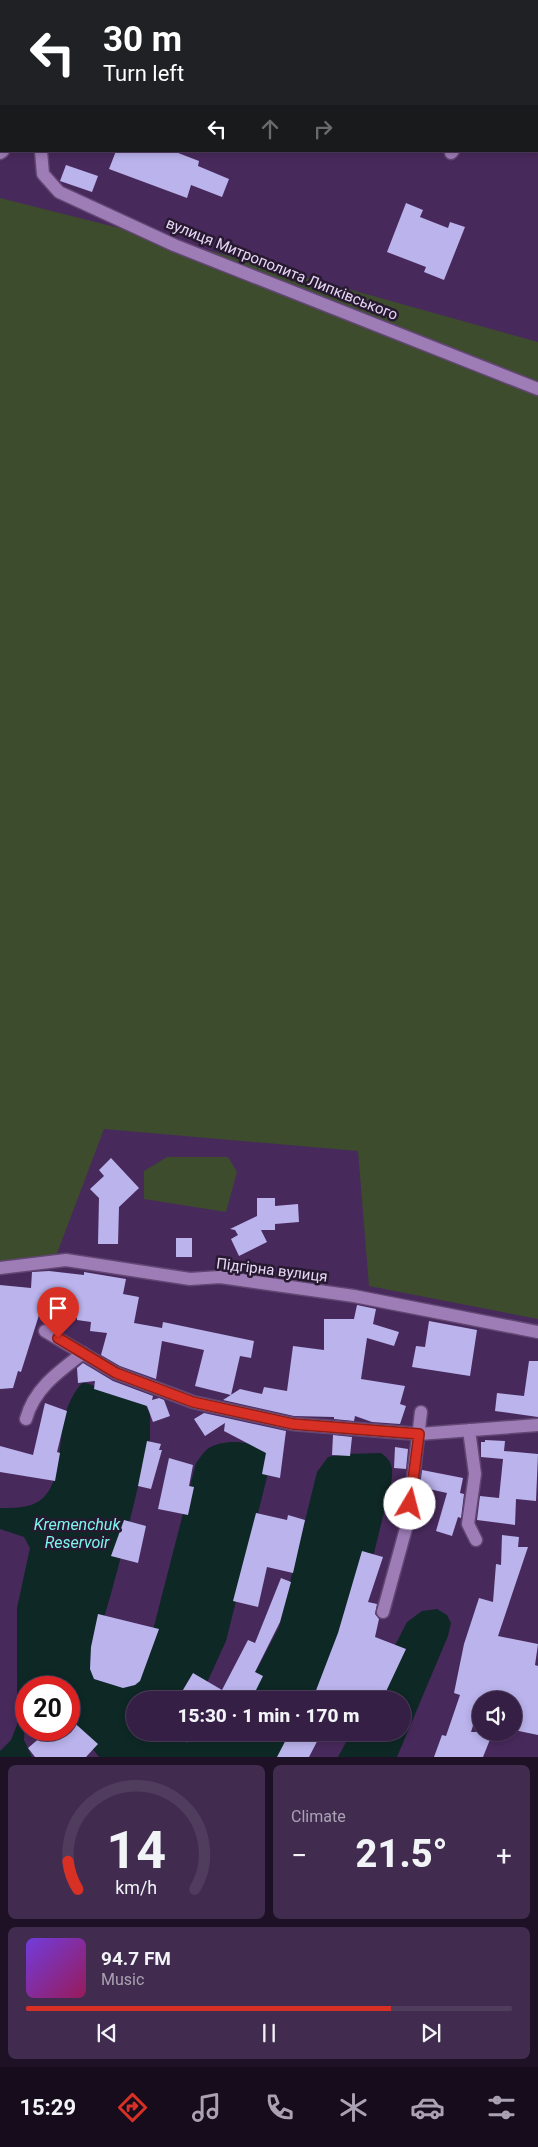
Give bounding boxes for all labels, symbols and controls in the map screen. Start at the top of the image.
text: 30 m [103,19,182,60]
icon: left [20,20,85,85]
text: Turn left [103,61,184,86]
icon: left [203,115,231,143]
icon: ahead [256,115,284,143]
icon: right [309,115,337,143]
street label: вулиця Митрополита Липківського [163,214,401,324]
street label: Підгірна вулиця [215,1254,329,1286]
pin [37,1287,79,1338]
icon: arrive [44,1294,72,1322]
position arrow [383,1477,435,1529]
water label: Kremenchuk Reservoir [34,1515,121,1552]
speed limit sign: 20 [15,1676,80,1741]
map controls [472,1691,522,1741]
button: sound [472,1691,522,1741]
text: 15:30 · 1 min · 170 m [177,1704,360,1727]
text: Climate [291,1807,346,1826]
text: 14 [107,1820,166,1881]
text: 21.5° [356,1832,448,1876]
text: − [291,1839,307,1872]
text: + [496,1839,512,1872]
text: km/h [116,1877,157,1898]
text: 94.7 FM [101,1947,171,1970]
text: Music [101,1970,144,1989]
icon: previous [93,2019,121,2047]
icon: pause [255,2019,283,2047]
icon: next [417,2019,445,2047]
icon: directions [115,2090,150,2125]
icon: music [189,2090,224,2125]
icon: phone [262,2090,297,2125]
icon: climate [336,2090,371,2125]
icon: car [410,2090,445,2125]
icon: filters [484,2090,519,2125]
text: 15:29 [19,2095,76,2120]

